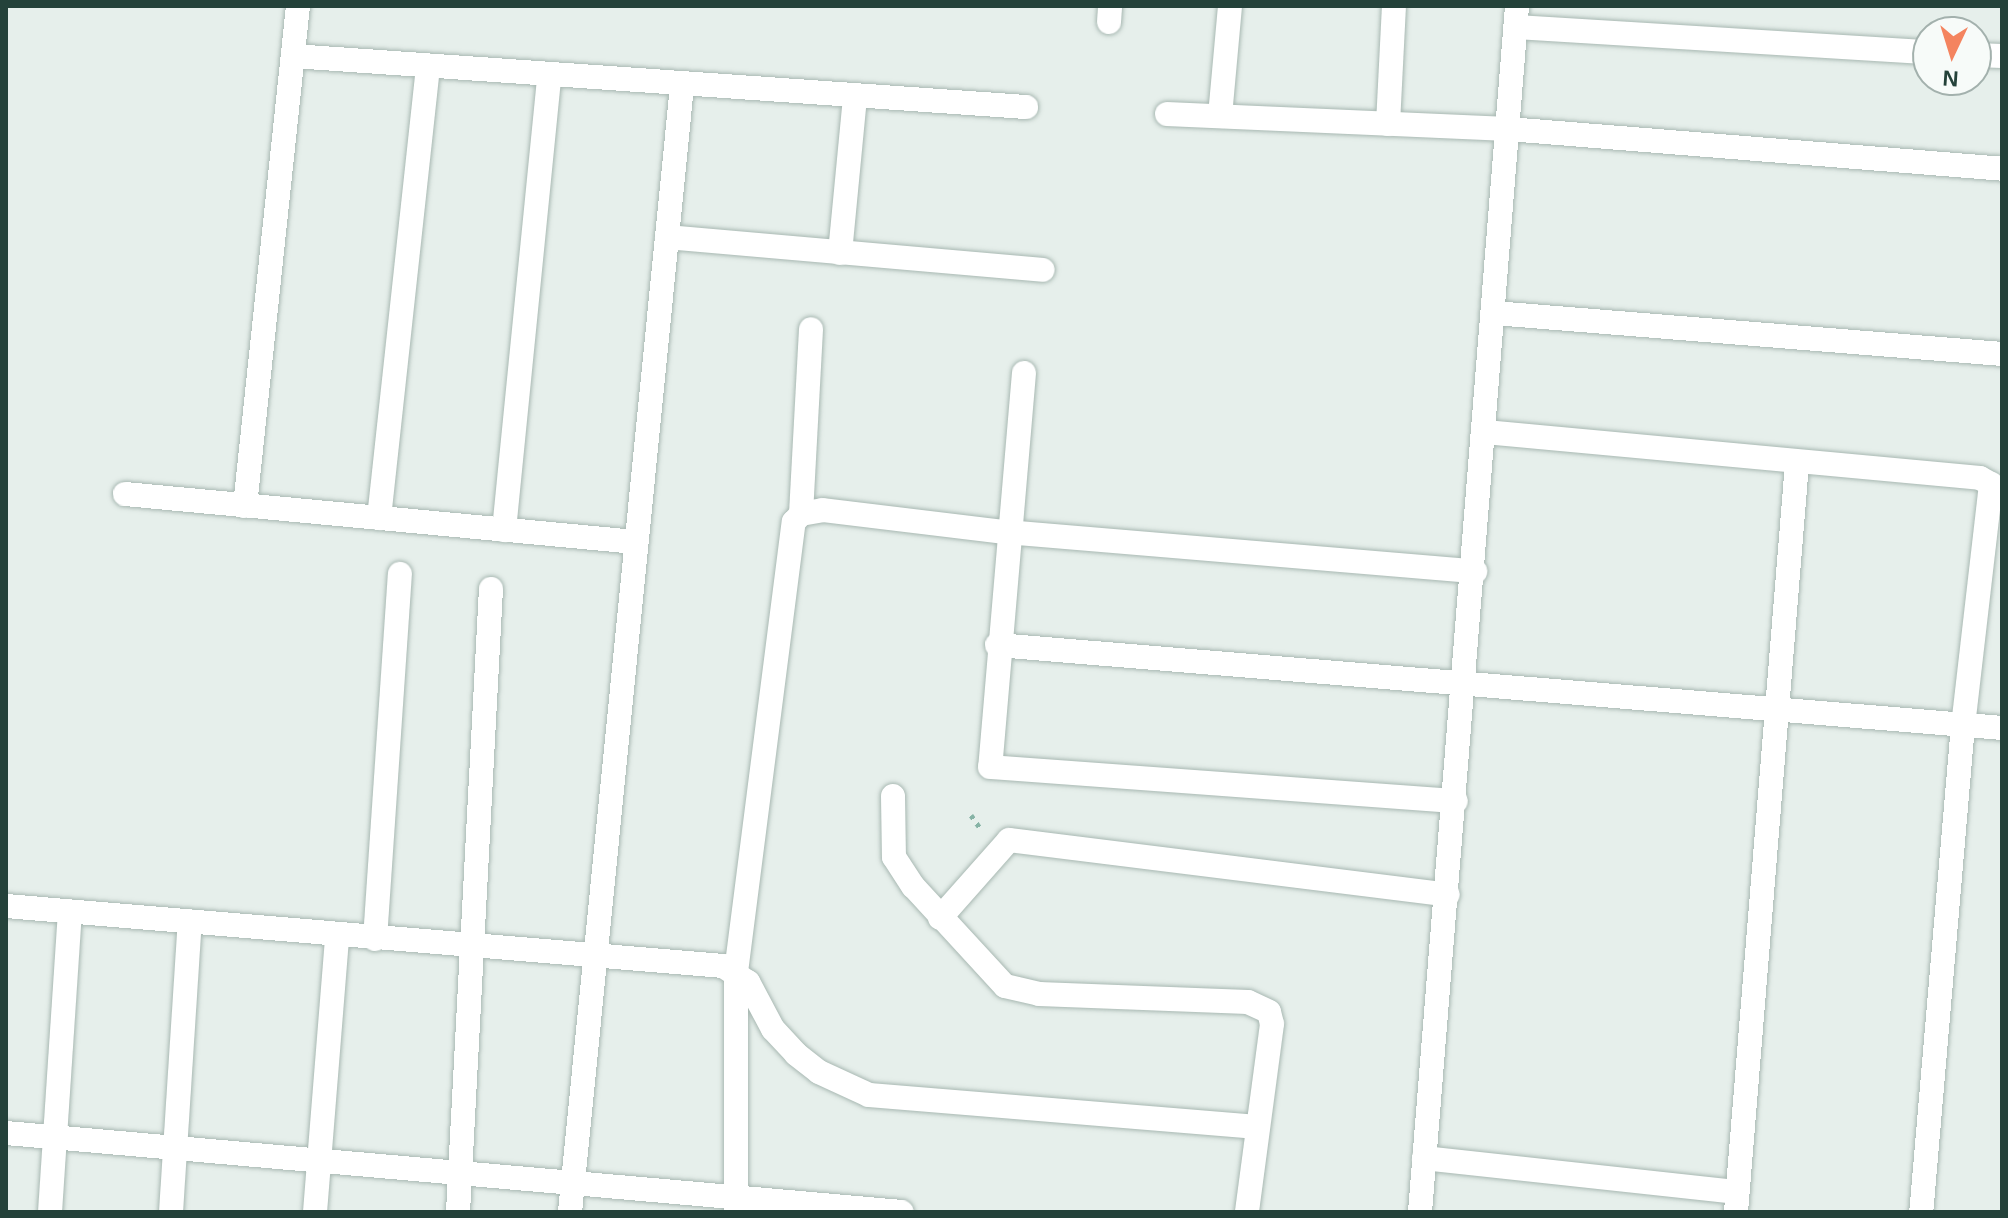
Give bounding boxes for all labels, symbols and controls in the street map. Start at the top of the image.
north arrow [1912,16,1992,96]
text: N [1942,65,1959,91]

